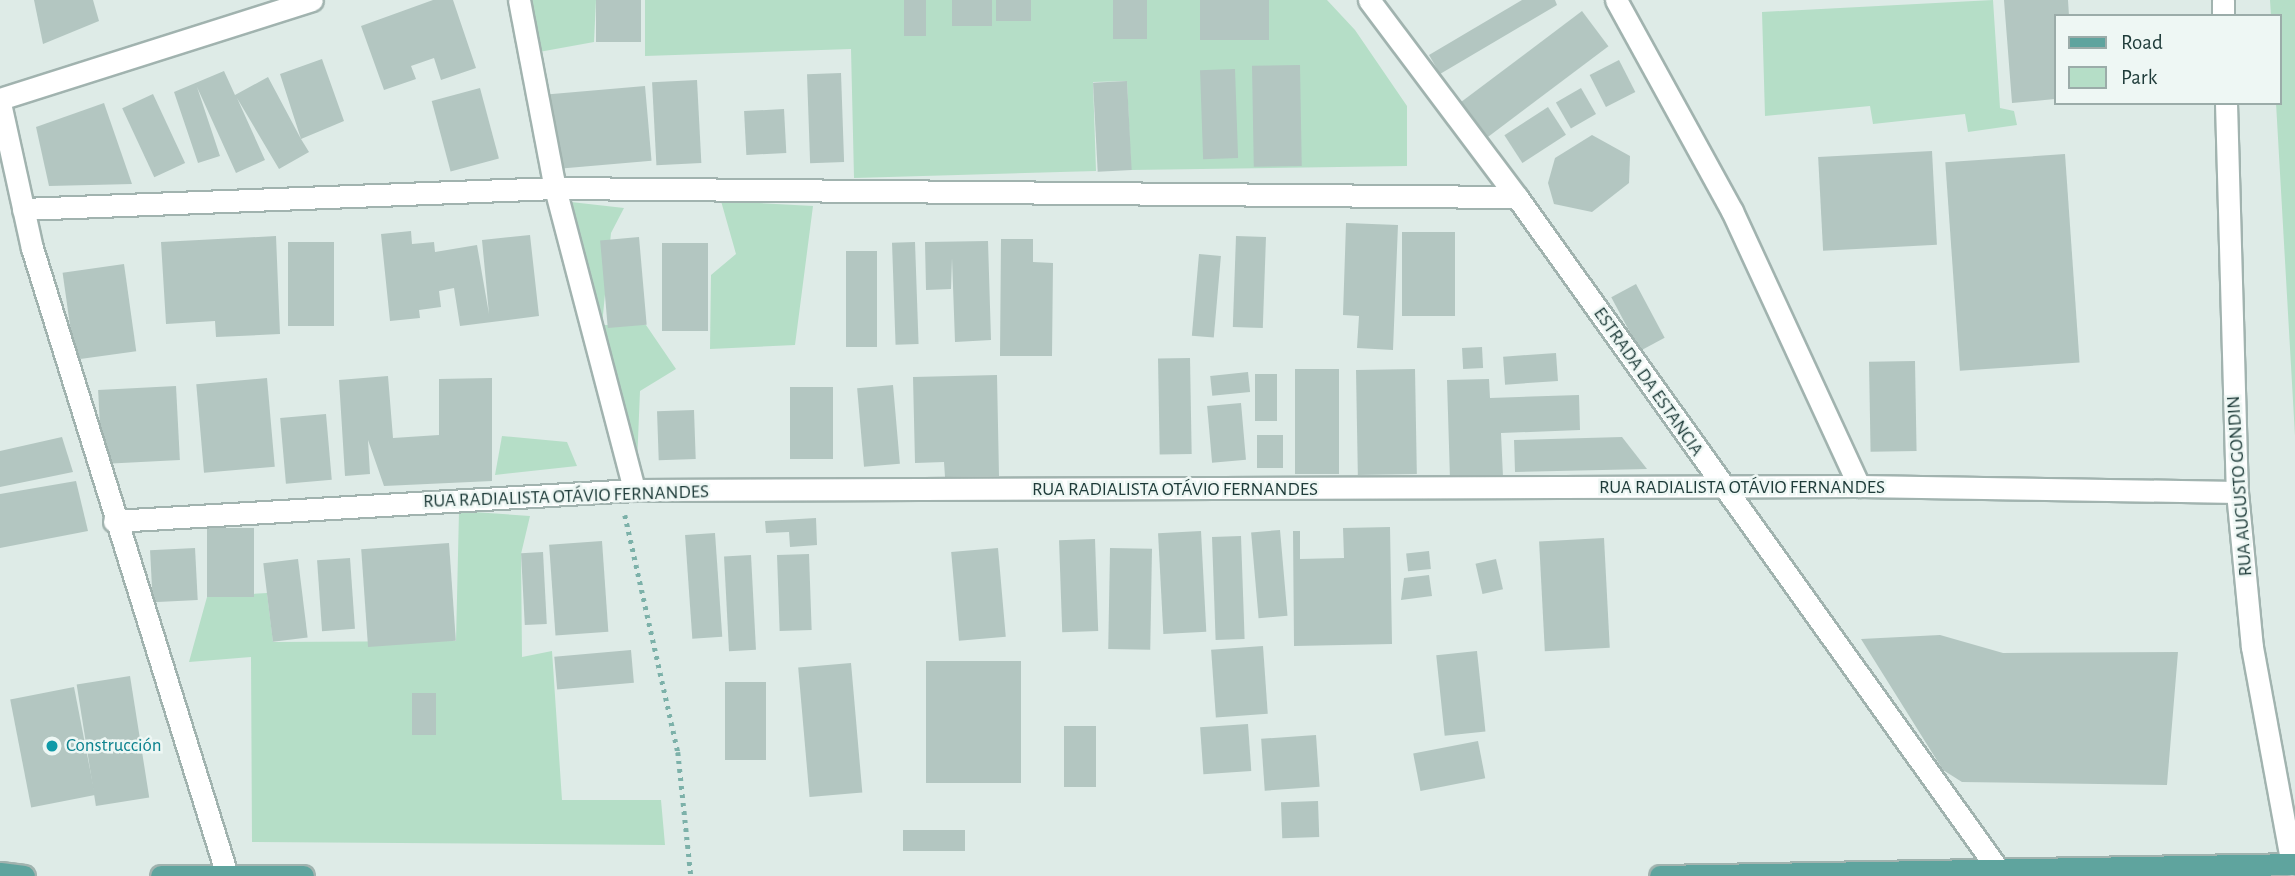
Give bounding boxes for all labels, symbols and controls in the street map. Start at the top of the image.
legend [2054,14,2281,105]
text: Road [2121,32,2163,53]
text: Park [2121,67,2157,88]
street label: ESTRADA DA ESTANCIA [1588,303,1708,461]
street label: RUA AUGUSTO GONDIN [2222,395,2258,577]
street label: RUA RADIALISTA OTÁVIO FERNANDES [1599,477,1885,499]
street label: RUA RADIALISTA OTÁVIO FERNANDES [1032,479,1318,501]
street label: RUA RADIALISTA OTÁVIO FERNANDES [423,481,709,513]
place label: Construcción [66,735,162,757]
marker: Construcción [44,738,60,754]

